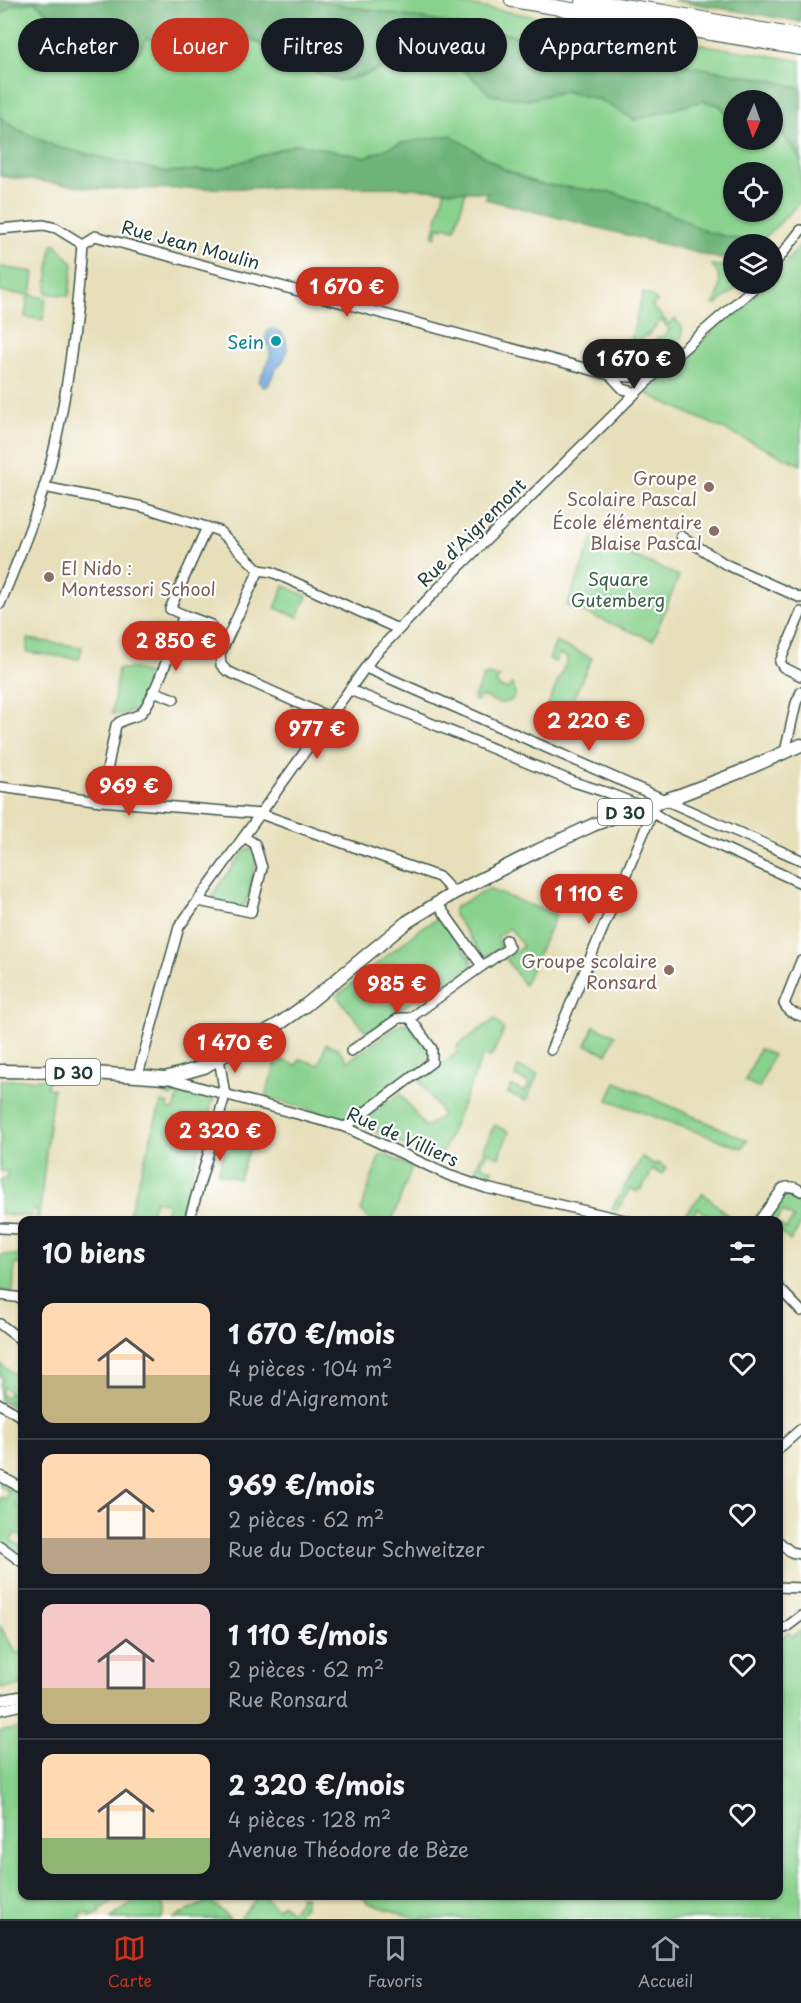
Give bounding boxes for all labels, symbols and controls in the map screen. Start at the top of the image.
chip: Acheter [18,18,139,72]
chip: Louer [151,18,249,72]
chip: Filtres [261,18,364,72]
chip: Nouveau [376,18,507,72]
chip: Appartement [519,18,698,72]
north arrow [723,90,783,150]
map controls [723,90,783,294]
button: locate [723,162,783,222]
street label: Rue Jean Moulin [119,213,263,275]
button: layers [723,234,783,294]
pin: 1 670 € [292,267,402,318]
text: 1 670 € [310,271,384,301]
place label: Sein [227,328,264,355]
marker: Sein [269,334,283,348]
pin: 1 670 € [579,339,689,390]
text: 1 670 € [597,343,671,373]
place label: Groupe Scolaire Pascal [567,464,697,512]
street label: Rue d'Aigremont [410,471,532,593]
marker: Groupe Scolaire Pascal [702,480,716,494]
place label: École élémentaire Blaise Pascal [552,508,702,556]
marker: École élémentaire Blaise Pascal [707,524,721,538]
place label: El Nido : Montessori School [61,554,216,602]
park label: Square Gutemberg [571,565,665,613]
marker: El Nido : Montessori School [42,570,56,584]
pin: 2 850 € [121,621,231,672]
text: 2 850 € [136,625,216,655]
pin: 2 220 € [534,701,644,752]
text: 2 220 € [547,705,631,735]
pin: 977 € [275,709,359,760]
text: 977 € [289,713,345,743]
pin: 969 € [87,766,171,817]
text: 969 € [99,770,159,800]
road number: D 30 [598,799,652,825]
pin: 1 110 € [534,874,644,925]
text: 1 110 € [554,878,624,908]
place label: Groupe scolaire Ronsard [521,947,657,995]
marker: Groupe scolaire Ronsard [662,963,676,977]
pin: 985 € [355,964,439,1015]
text: 985 € [367,968,427,998]
pin: 1 470 € [180,1023,290,1074]
text: 1 470 € [197,1027,273,1057]
road number: D 30 [46,1059,100,1085]
street label: Rue de Villiers [343,1099,463,1173]
pin: 2 320 € [165,1111,275,1162]
text: 2 320 € [179,1115,261,1145]
text: 10 biens [42,1233,145,1272]
icon: filters [726,1236,759,1269]
text: 1 670 €/mois [228,1314,395,1353]
icon: home [90,1327,162,1399]
icon: heart [726,1347,759,1380]
text: 4 pièces · 104 m² [228,1353,393,1383]
text: Rue d'Aigremont [228,1383,389,1413]
text: 969 €/mois [228,1465,375,1504]
icon: home [90,1478,162,1550]
icon: heart [726,1498,759,1531]
text: 2 pièces · 62 m² [228,1504,384,1534]
text: Rue du Docteur Schweitzer [228,1534,484,1564]
text: 1 110 €/mois [228,1615,388,1654]
icon: home [90,1628,162,1700]
icon: heart [726,1648,759,1681]
text: 2 pièces · 62 m² [228,1654,384,1684]
text: Rue Ronsard [228,1684,348,1714]
text: 2 320 €/mois [228,1765,405,1804]
icon: home [90,1778,162,1850]
icon: heart [726,1798,759,1831]
text: 4 pièces · 128 m² [228,1804,391,1834]
text: Avenue Théodore de Bèze [228,1834,469,1864]
tab: Carte [108,1932,152,1992]
tab: Favoris [368,1932,423,1992]
tab: Accueil [638,1932,693,1992]

